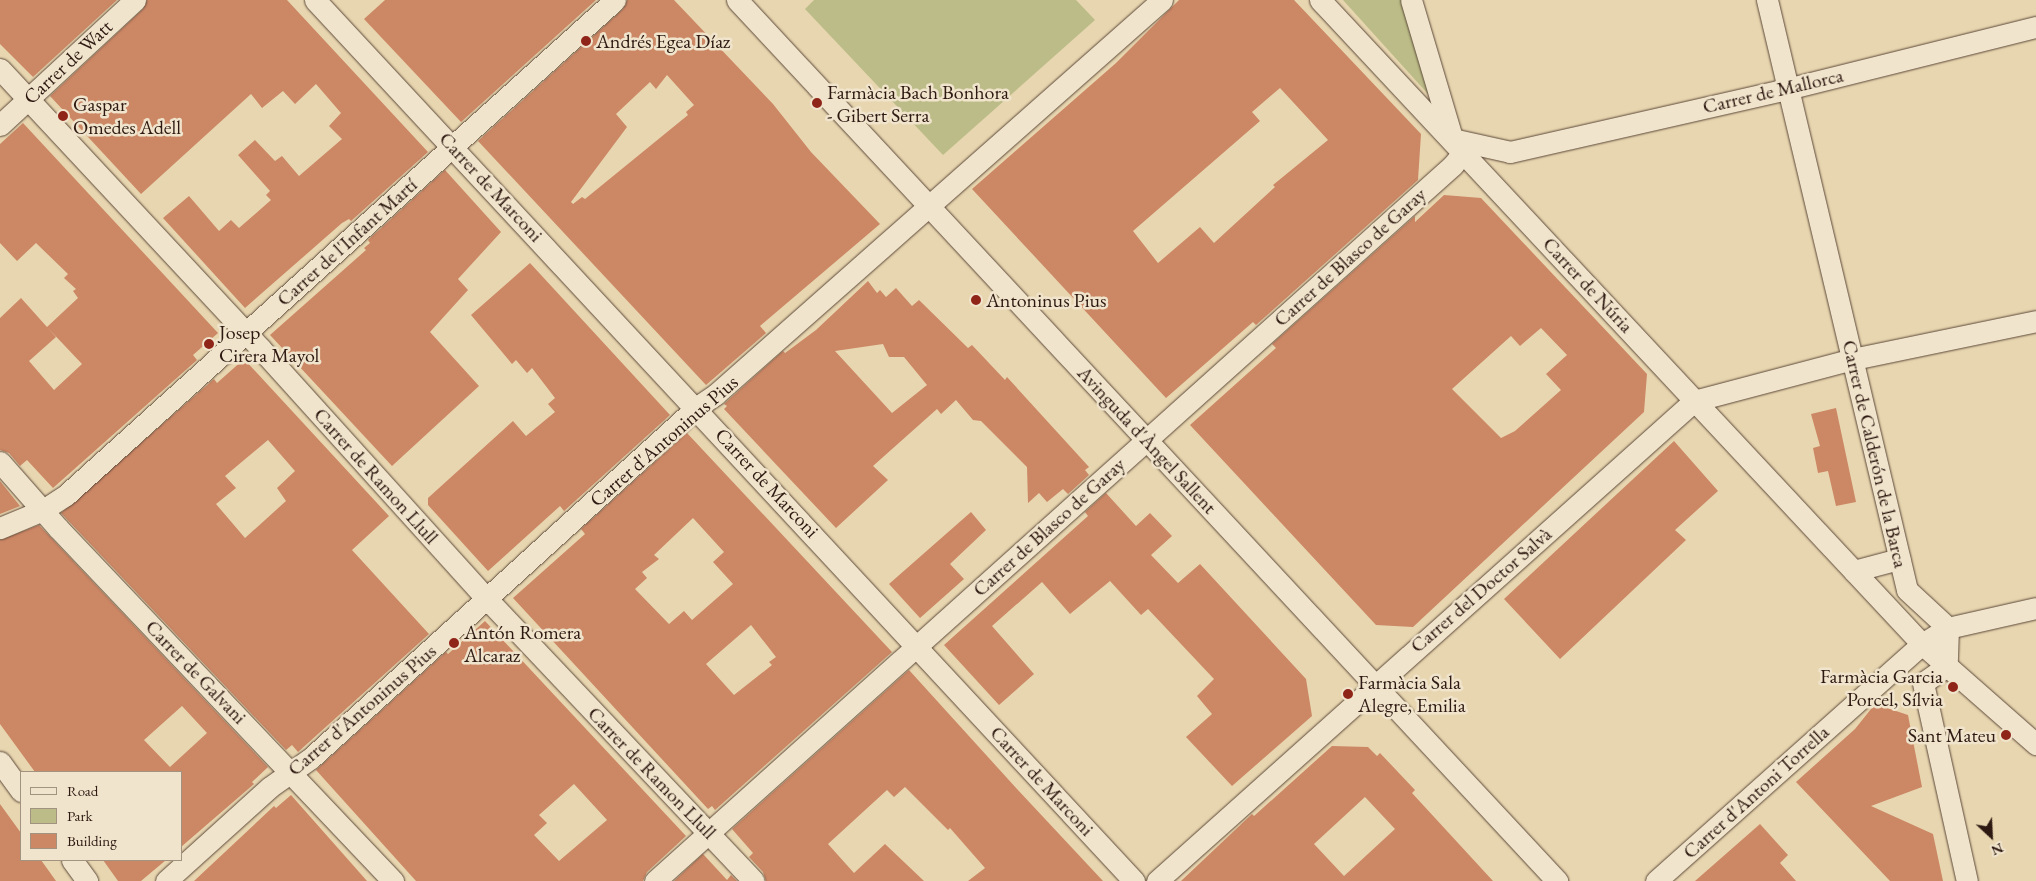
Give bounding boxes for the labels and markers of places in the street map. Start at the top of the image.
place label: Andrés Egea Díaz [596,29,730,53]
marker: Andrés Egea Díaz [580,35,592,47]
place label: Farmàcia Bach Bonhora - Gibert Serra [827,80,1009,127]
place label: Gaspar Omedes Adell [73,92,181,139]
marker: Farmàcia Bach Bonhora - Gibert Serra [811,97,823,109]
marker: Gaspar Omedes Adell [57,110,69,122]
place label: Antoninus Pius [986,288,1107,312]
marker: Antoninus Pius [970,294,982,306]
place label: Josep Cirera Mayol [219,320,319,367]
marker: Josep Cirera Mayol [203,338,215,350]
place label: Antón Romera Alcaraz [464,620,581,667]
marker: Antón Romera Alcaraz [448,637,460,649]
place label: Farmàcia Garcia Porcel, Sílvia [1820,664,1943,711]
place label: Farmàcia Sala Alegre, Emilia [1358,670,1466,717]
marker: Farmàcia Garcia Porcel, Sílvia [1947,681,1959,693]
marker: Farmàcia Sala Alegre, Emilia [1342,688,1354,700]
place label: Sant Mateu [1908,723,1996,747]
marker: Sant Mateu [2000,729,2012,741]

